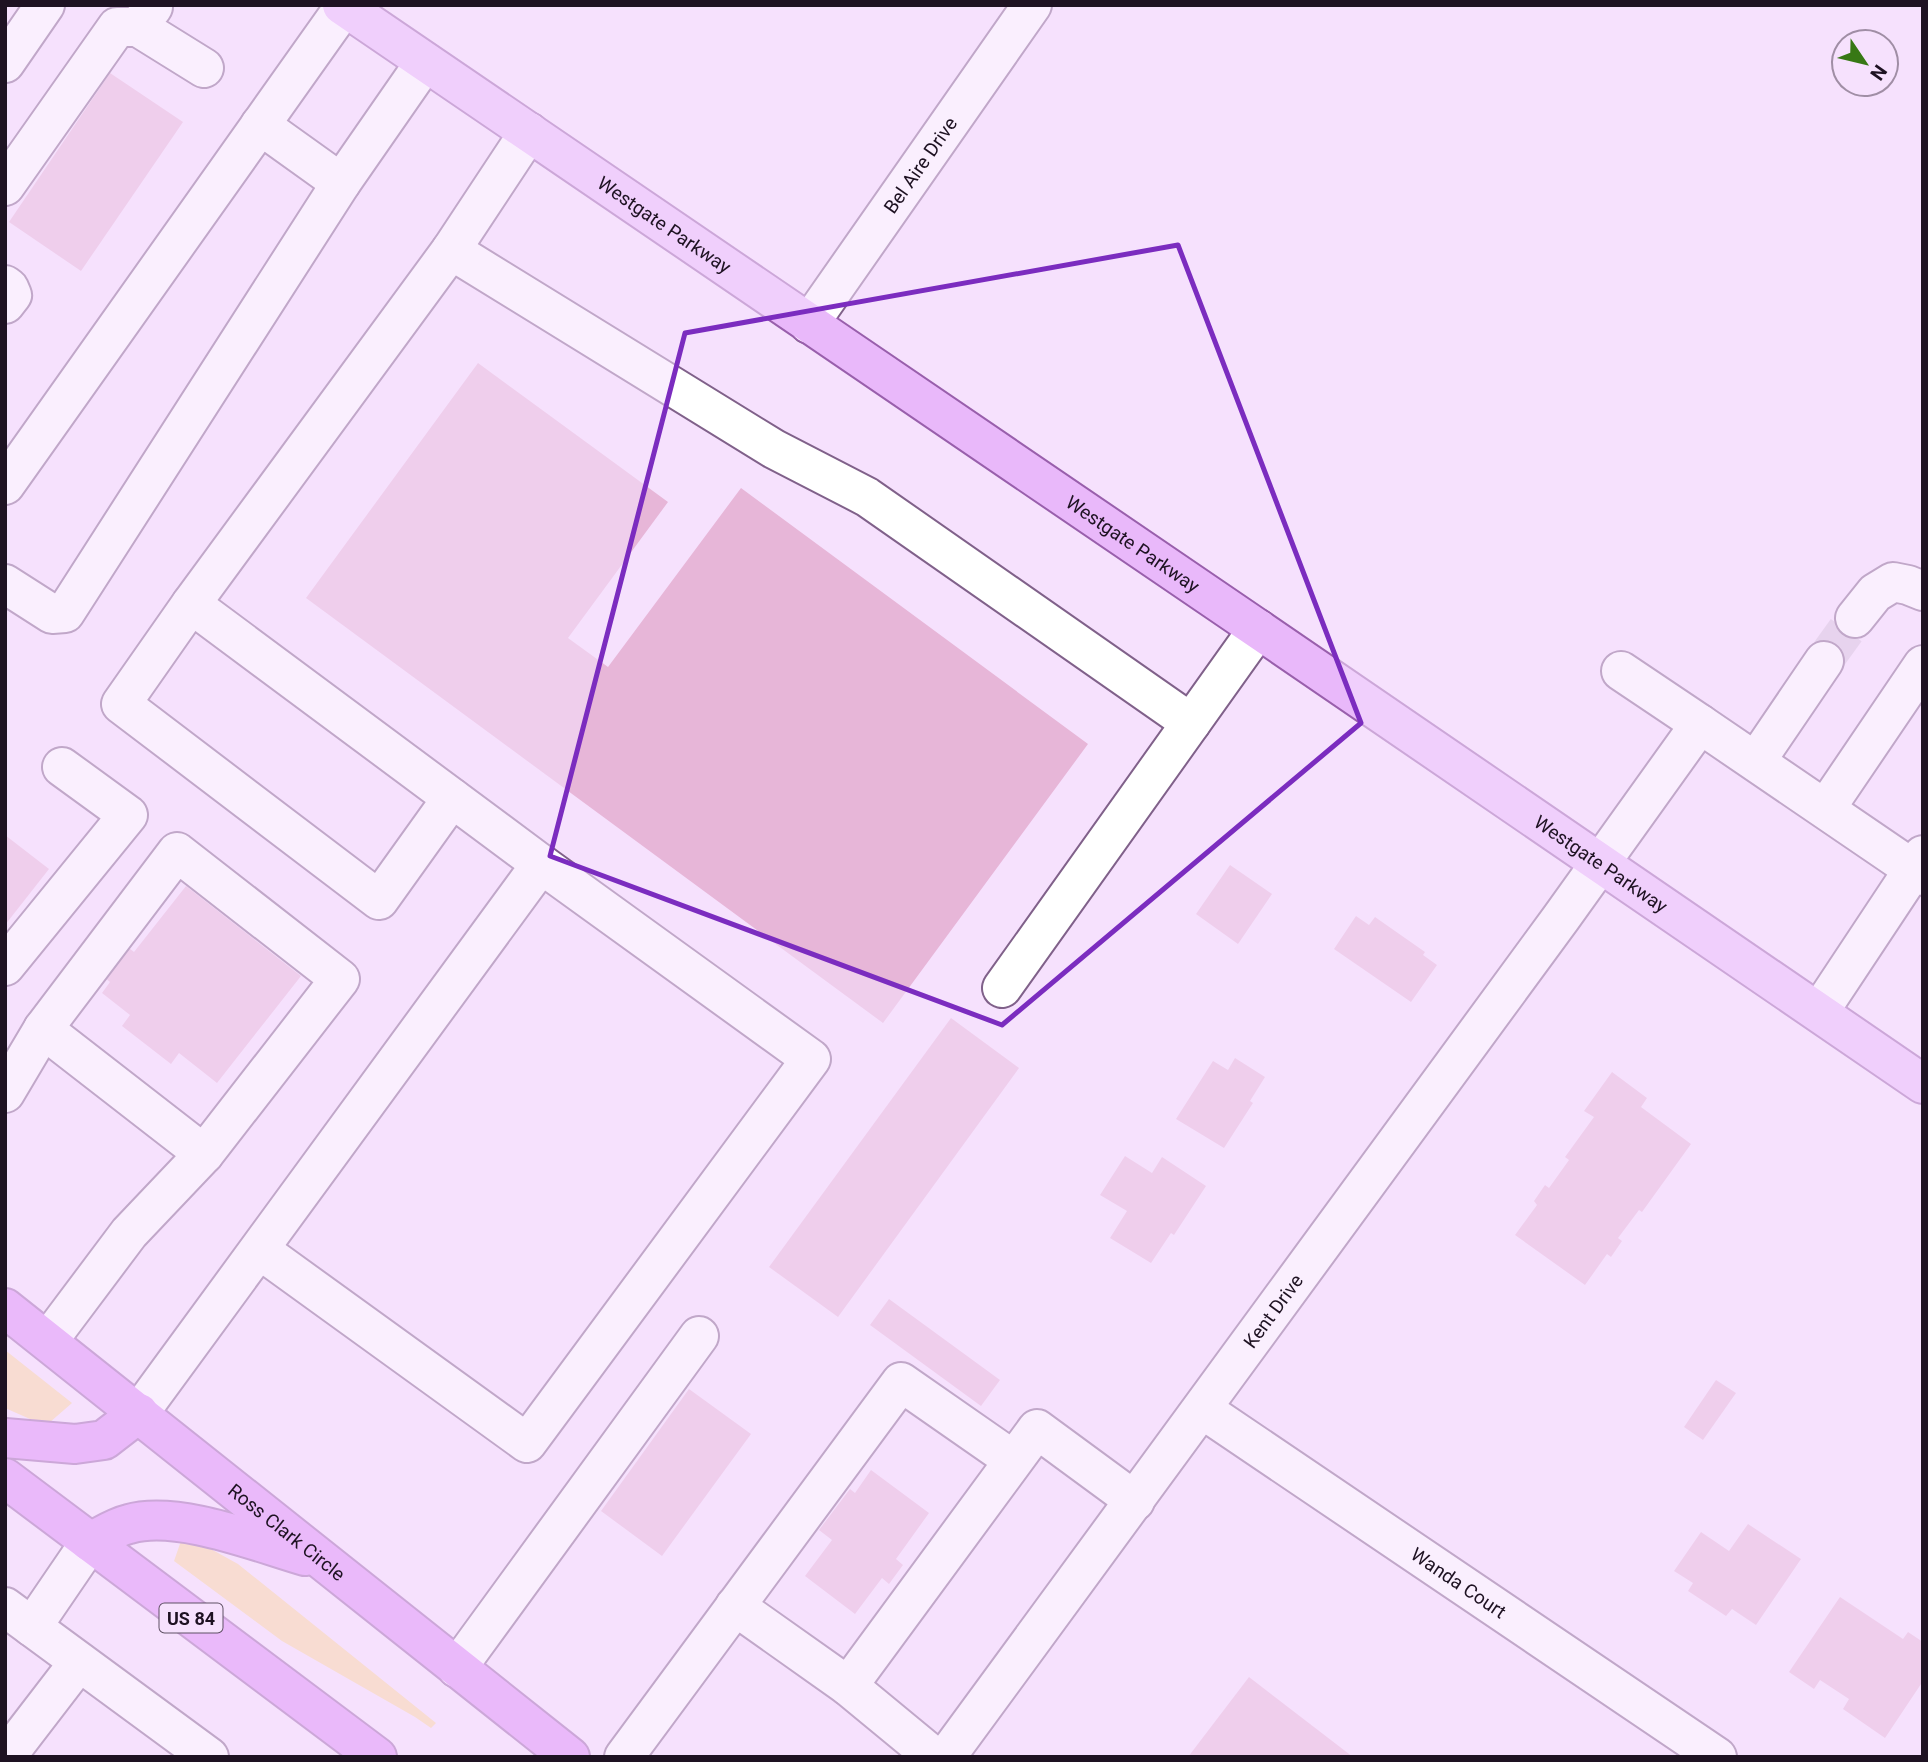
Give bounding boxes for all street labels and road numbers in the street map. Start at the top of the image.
street label: Bel Aire Drive [879,112,962,218]
street label: Westgate Parkway [593,171,735,278]
street label: Westgate Parkway [1062,490,1204,597]
street label: Westgate Parkway [1530,810,1672,917]
street label: Kent Drive [1238,1270,1308,1352]
street label: Ross Clark Circle [224,1478,350,1585]
street label: Wanda Court [1407,1542,1511,1623]
road number: US 84 [160,1604,222,1632]

